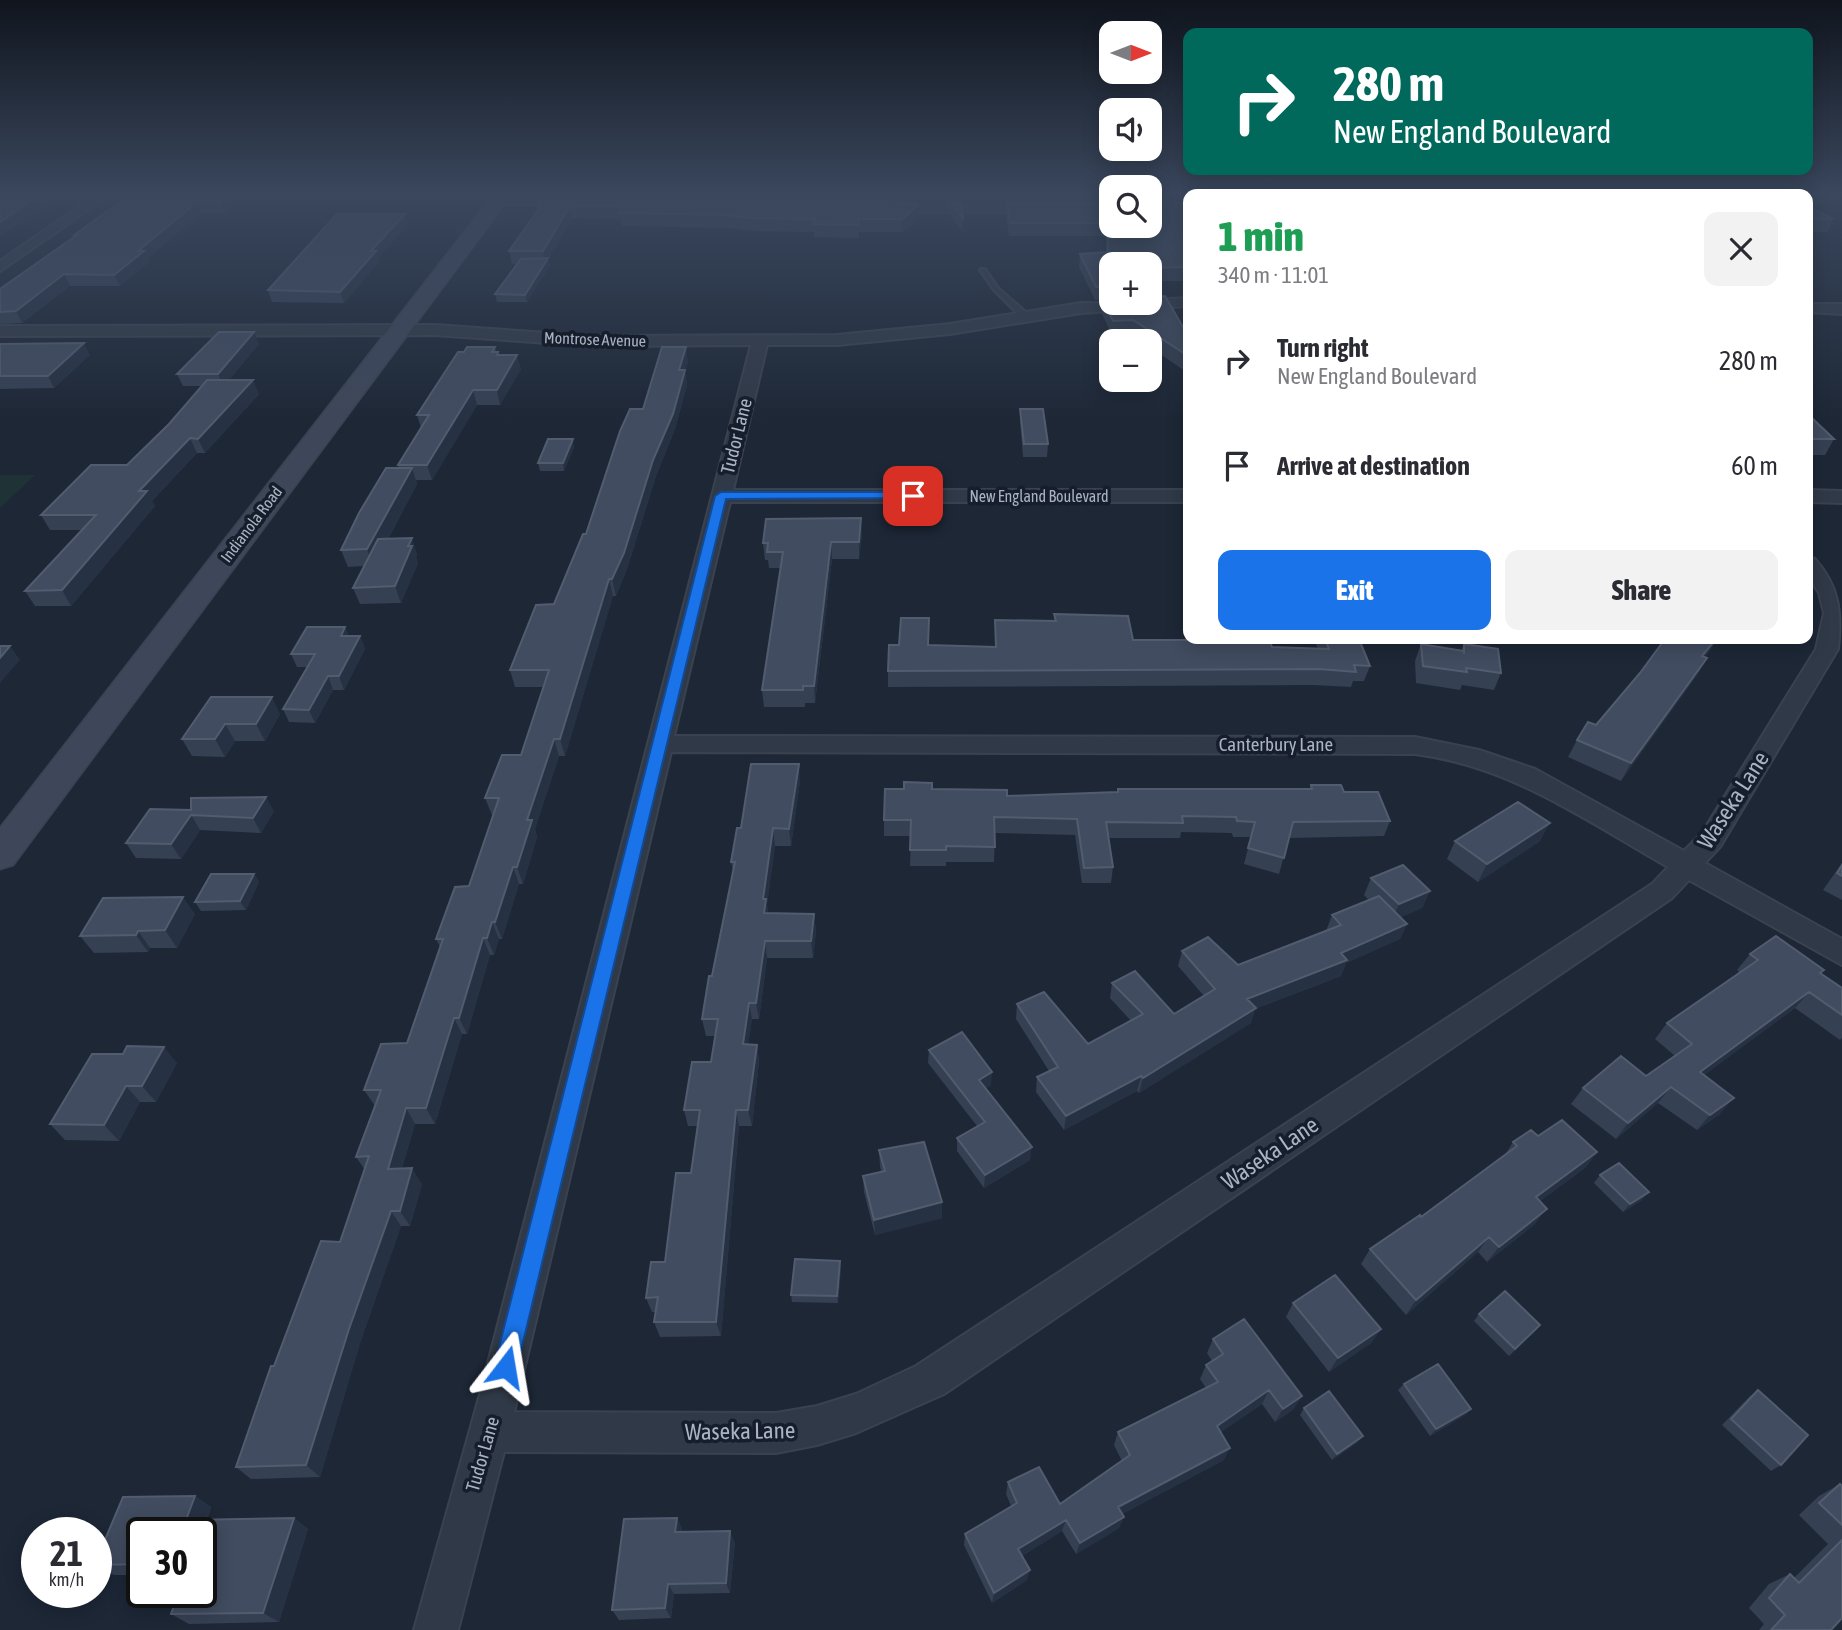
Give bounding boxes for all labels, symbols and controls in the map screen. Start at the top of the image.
north arrow [1099,21,1162,84]
map controls [1099,21,1162,392]
text: 280 m [1333,55,1444,111]
icon: right [1218,56,1309,147]
button: sound [1099,98,1162,161]
text: New England Boulevard [1333,113,1611,150]
button: search [1099,175,1162,238]
text: 1 min [1218,212,1304,260]
button: close [1704,212,1778,286]
button: + [1099,252,1162,315]
text: 340 m · 11:01 [1218,262,1329,288]
street label: Montrose Avenue [544,328,646,350]
button: − [1099,329,1162,392]
text: Turn right [1277,333,1368,363]
icon: right [1218,342,1256,380]
text: 280 m [1719,346,1778,376]
text: New England Boulevard [1277,363,1477,389]
street label: Tudor Lane [716,396,756,476]
icon: arrive [1218,447,1256,485]
text: Arrive at destination [1277,451,1470,481]
text: 60 m [1731,451,1778,481]
pin [883,466,943,526]
icon: arrive [894,477,932,515]
street label: Indianola Road [217,483,285,565]
street label: New England Boulevard [969,487,1109,506]
button: Exit [1218,550,1491,630]
button: Share [1505,550,1778,630]
street label: Canterbury Lane [1219,733,1333,755]
street label: Waseka Lane [1692,747,1774,853]
street label: Waseka Lane [1217,1111,1323,1195]
position arrow [469,1330,543,1404]
street label: Tudor Lane [461,1414,503,1494]
street label: Waseka Lane [685,1417,795,1445]
speed limit sign: 30 [126,1517,217,1608]
text: 21 [50,1533,83,1573]
text: km/h [49,1569,84,1590]

